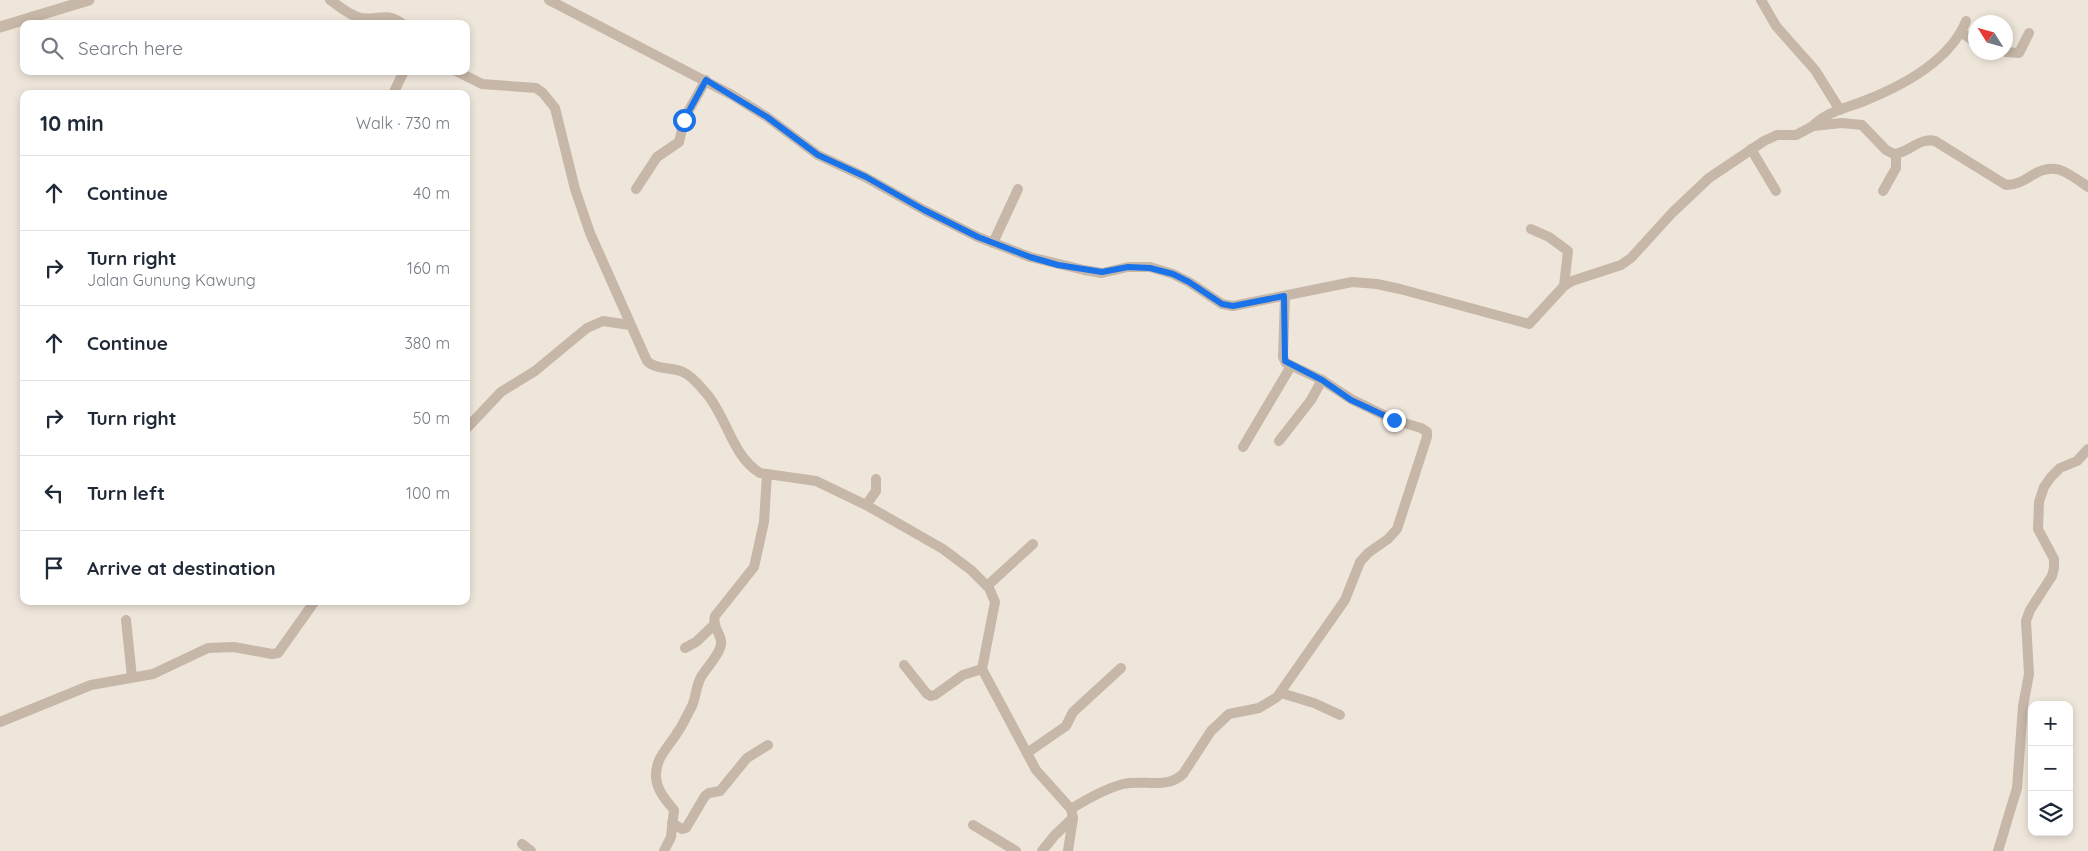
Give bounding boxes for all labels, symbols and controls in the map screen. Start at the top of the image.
north arrow [1968,15,2013,60]
search box [20,20,470,75]
icon: search [38,34,66,62]
text: Search here [78,36,183,60]
route start [673,109,696,132]
text: 10 min [40,110,104,136]
text: Walk · 730 m [356,113,450,133]
icon: ahead [40,179,68,207]
text: Continue [87,181,168,205]
text: 40 m [413,183,450,203]
text: Turn right [87,246,176,270]
icon: right [40,254,68,282]
text: 160 m [407,258,450,278]
text: Jalan Gunung Kawung [87,270,256,290]
icon: ahead [40,329,68,357]
text: Continue [87,331,168,355]
text: 380 m [404,333,450,353]
icon: right [40,404,68,432]
text: Turn right [87,406,176,430]
text: 50 m [413,408,450,428]
route end [1383,409,1406,432]
icon: left [40,479,68,507]
text: Turn left [87,481,165,505]
text: 100 m [406,483,450,503]
icon: arrive [40,554,68,582]
text: Arrive at destination [87,556,276,580]
map controls [2028,701,2073,836]
button: + [2028,701,2073,746]
button: − [2028,746,2073,791]
button: layers [2028,791,2073,836]

